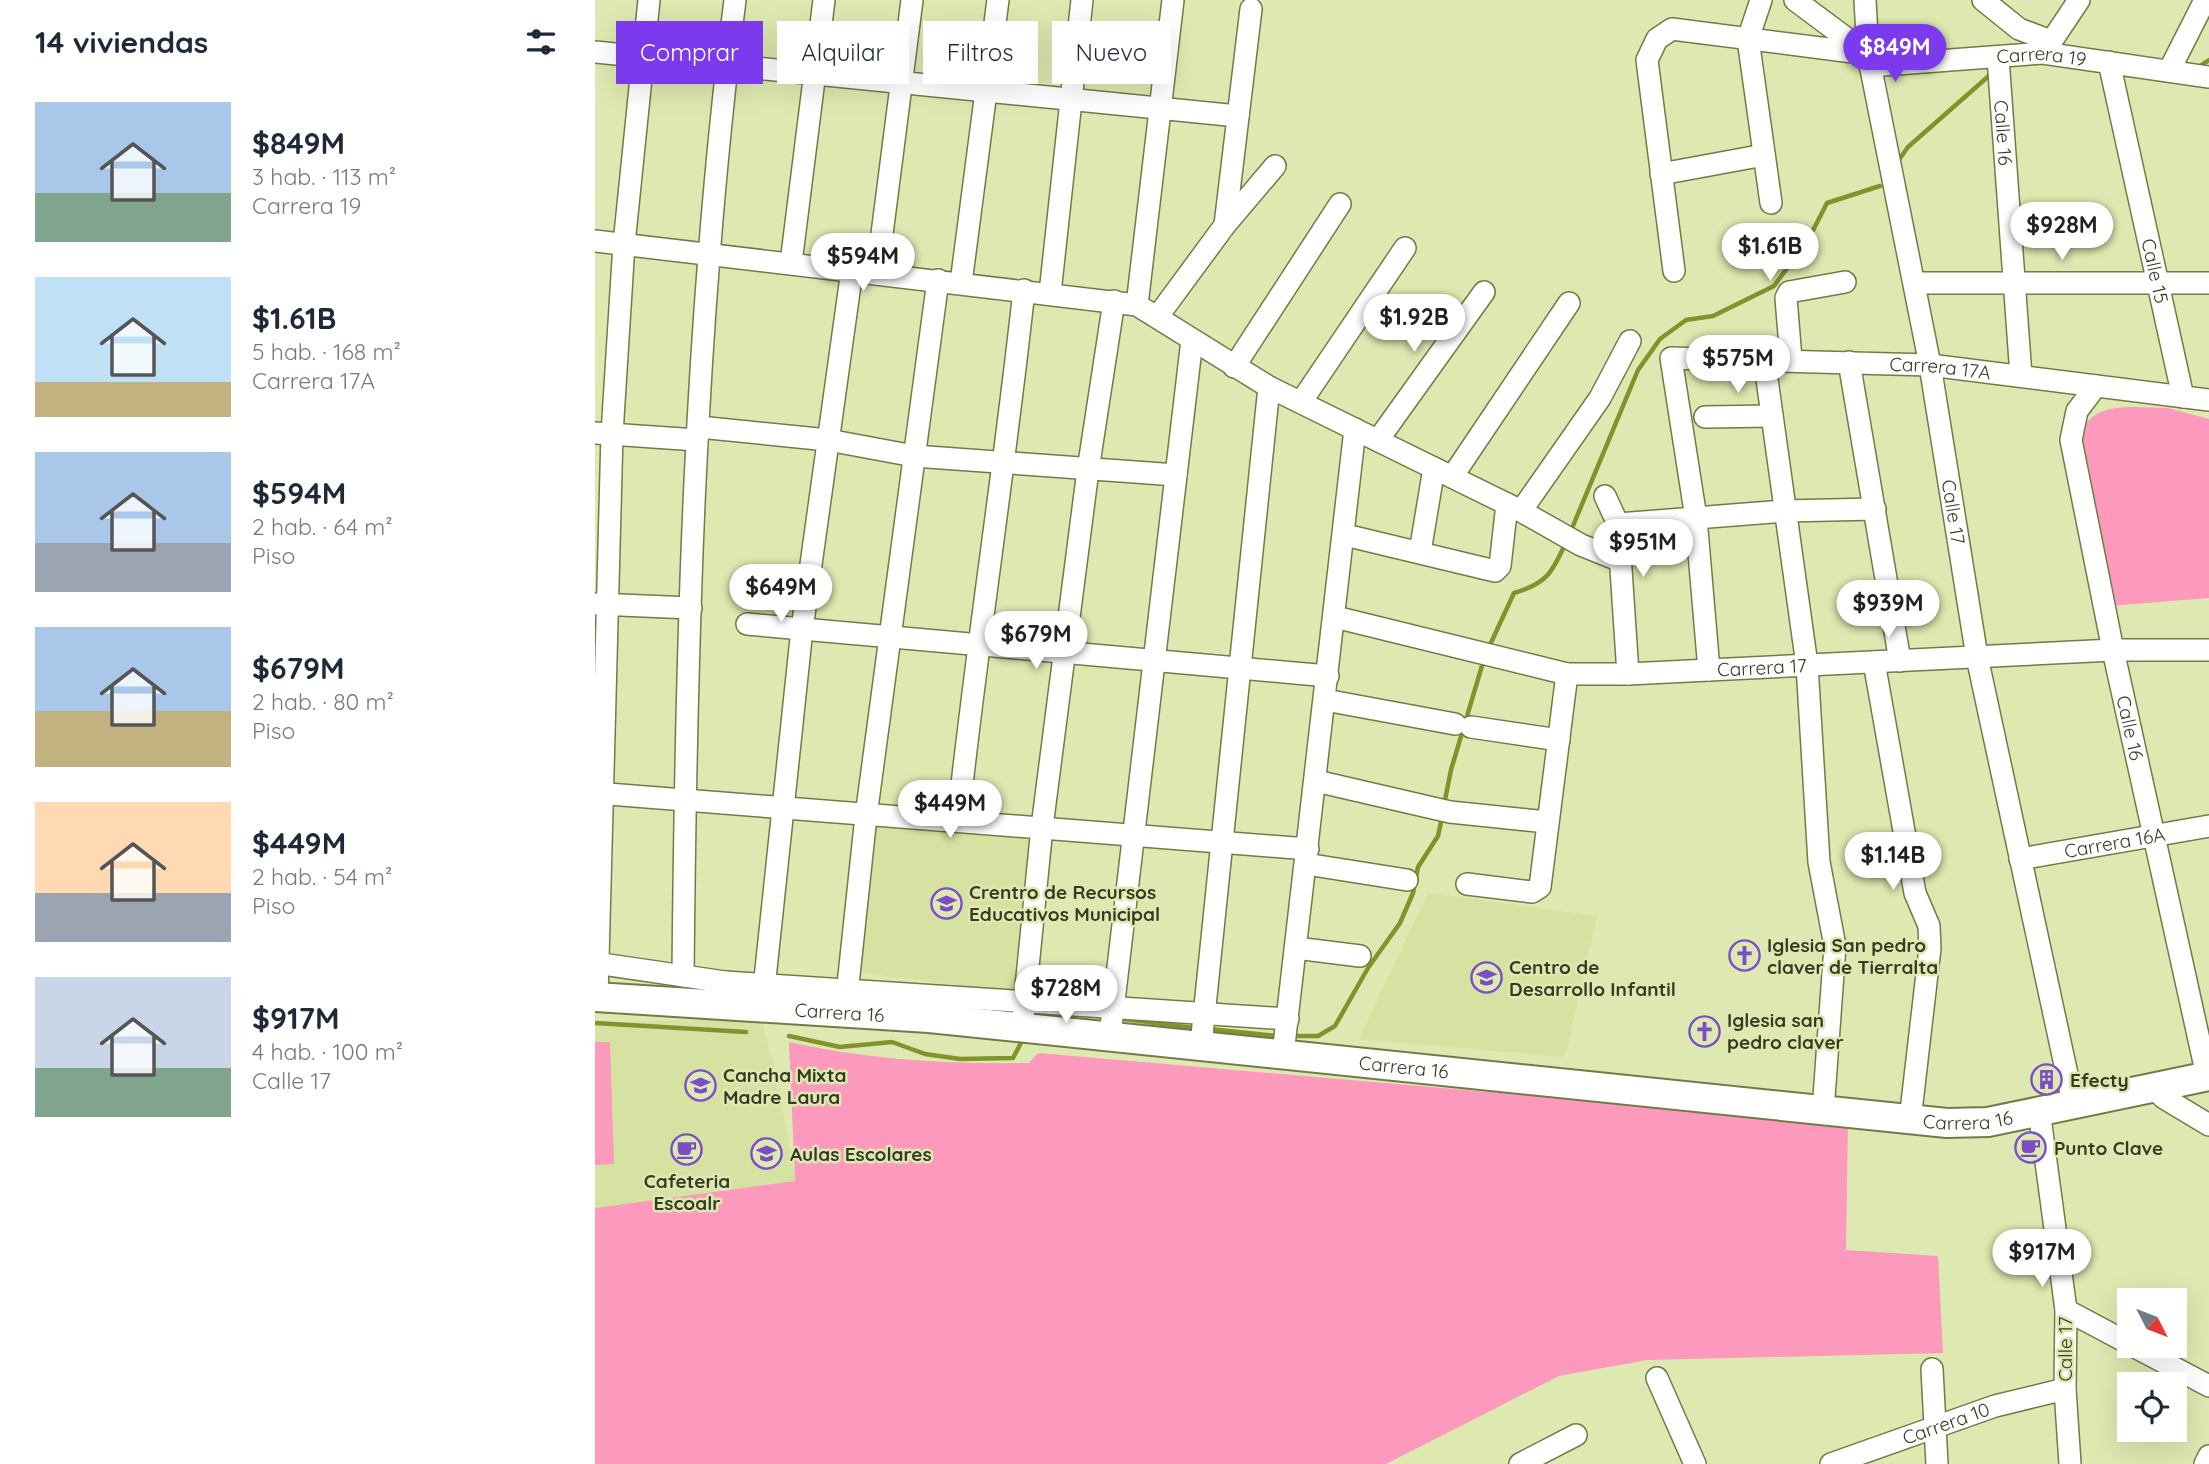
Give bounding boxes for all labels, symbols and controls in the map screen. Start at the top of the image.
chip: Comprar [616,21,763,84]
chip: Alquilar [777,21,909,84]
chip: Filtros [923,21,1038,84]
chip: Nuevo [1052,21,1171,84]
text: 14 viviendas [35,23,208,61]
icon: filters [522,23,560,61]
pin: $849M [1846,24,1944,84]
text: $849M [1859,32,1931,61]
street label: Carrera 19 [1996,41,2088,71]
street label: Calle 16 [1989,99,2018,166]
text: $849M [252,124,345,162]
icon: home [91,130,175,214]
text: 3 hab. · 113 m² [252,162,396,191]
text: Carrera 19 [252,191,361,220]
pin: $928M [2013,202,2111,262]
text: $928M [2026,210,2098,239]
pin: $1.61B [1713,224,1827,283]
text: $1.61B [1738,231,1802,260]
pin: $594M [814,233,912,293]
street label: Calle 15 [2136,236,2174,306]
text: $594M [827,241,899,270]
pin: $1.92B [1357,294,1471,354]
text: $1.61B [252,299,336,337]
text: $1.92B [1379,302,1449,331]
icon: home [91,305,175,389]
pin: $575M [1689,336,1787,395]
text: 5 hab. · 168 m² [252,337,401,366]
text: $575M [1702,343,1774,372]
street label: Carrera 17A [1889,352,1992,385]
text: Carrera 17A [252,366,375,395]
text: $594M [252,474,346,512]
street label: Calle 17 [1937,478,1971,546]
icon: home [91,480,175,564]
text: 2 hab. · 64 m² [252,512,393,541]
pin: $951M [1594,520,1692,579]
text: $951M [1609,527,1677,556]
text: Piso [252,541,295,570]
pin: $649M [732,564,830,624]
text: $649M [745,572,817,601]
pin: $939M [1839,580,1937,640]
text: $939M [1852,588,1924,617]
pin: $679M [987,612,1085,671]
text: $679M [1001,619,1071,648]
text: $679M [252,649,345,687]
street label: Carrera 17 [1717,653,1807,682]
icon: home [91,655,175,739]
text: 2 hab. · 80 m² [252,687,394,716]
street label: Calle 16 [2111,693,2149,763]
text: Piso [252,716,295,745]
pin: $449M [901,780,999,840]
text: $449M [914,788,986,817]
street label: Carrera 16A [2062,822,2167,863]
text: $449M [252,824,346,862]
icon: home [91,830,175,914]
pin: $1.14B [1836,832,1950,892]
text: $1.14B [1861,840,1925,869]
text: 2 hab. · 54 m² [252,862,392,891]
place label: Crentro de Recursos Educativos Municipal [969,880,1160,926]
school or university icon: Crentro de Recursos Educativos Municipal [929,886,963,920]
text: Piso [252,891,295,920]
place label: Iglesia San pedro claver de Tierralta [1767,933,1938,979]
church icon: Iglesia San pedro claver de Tierralta [1727,939,1761,973]
place label: Centro de Desarrollo Infantil [1509,955,1676,1001]
school or university icon: Centro de Desarrollo Infantil [1469,961,1503,995]
pin: $728M [1017,965,1115,1025]
text: $728M [1031,973,1101,1002]
street label: Carrera 16 [794,998,885,1027]
text: $917M [252,999,340,1037]
icon: home [91,1005,175,1089]
place label: Iglesia san pedro claver [1727,1008,1844,1054]
church icon: Iglesia san pedro claver [1687,1014,1721,1048]
text: 4 hab. · 100 m² [252,1037,403,1066]
street label: Carrera 16 [1358,1050,1450,1084]
place label: Cancha Mixta Madre Laura [723,1063,846,1109]
building icon: Efecty [2030,1063,2064,1097]
text: Calle 17 [252,1066,331,1095]
place label: Efecty [2070,1068,2129,1092]
school or university icon: Cancha Mixta Madre Laura [683,1069,717,1103]
street label: Carrera 16 [1922,1105,2015,1135]
cafe icon: Punto Clave [2014,1131,2048,1165]
cafe icon: Cafeteria Escoalr [670,1133,704,1167]
place label: Punto Clave [2054,1136,2163,1160]
school or university icon: Aulas Escolares [750,1137,784,1171]
place label: Aulas Escolares [790,1142,932,1166]
place label: Cafeteria Escoalr [644,1169,730,1215]
pin: $917M [1993,1230,2091,1289]
text: $917M [2008,1237,2076,1266]
north arrow [2117,1288,2187,1358]
map controls [2117,1288,2187,1442]
street label: Calle 17 [2053,1316,2077,1382]
button: locate [2117,1372,2187,1442]
street label: Carrera 10 [1899,1397,1993,1450]

